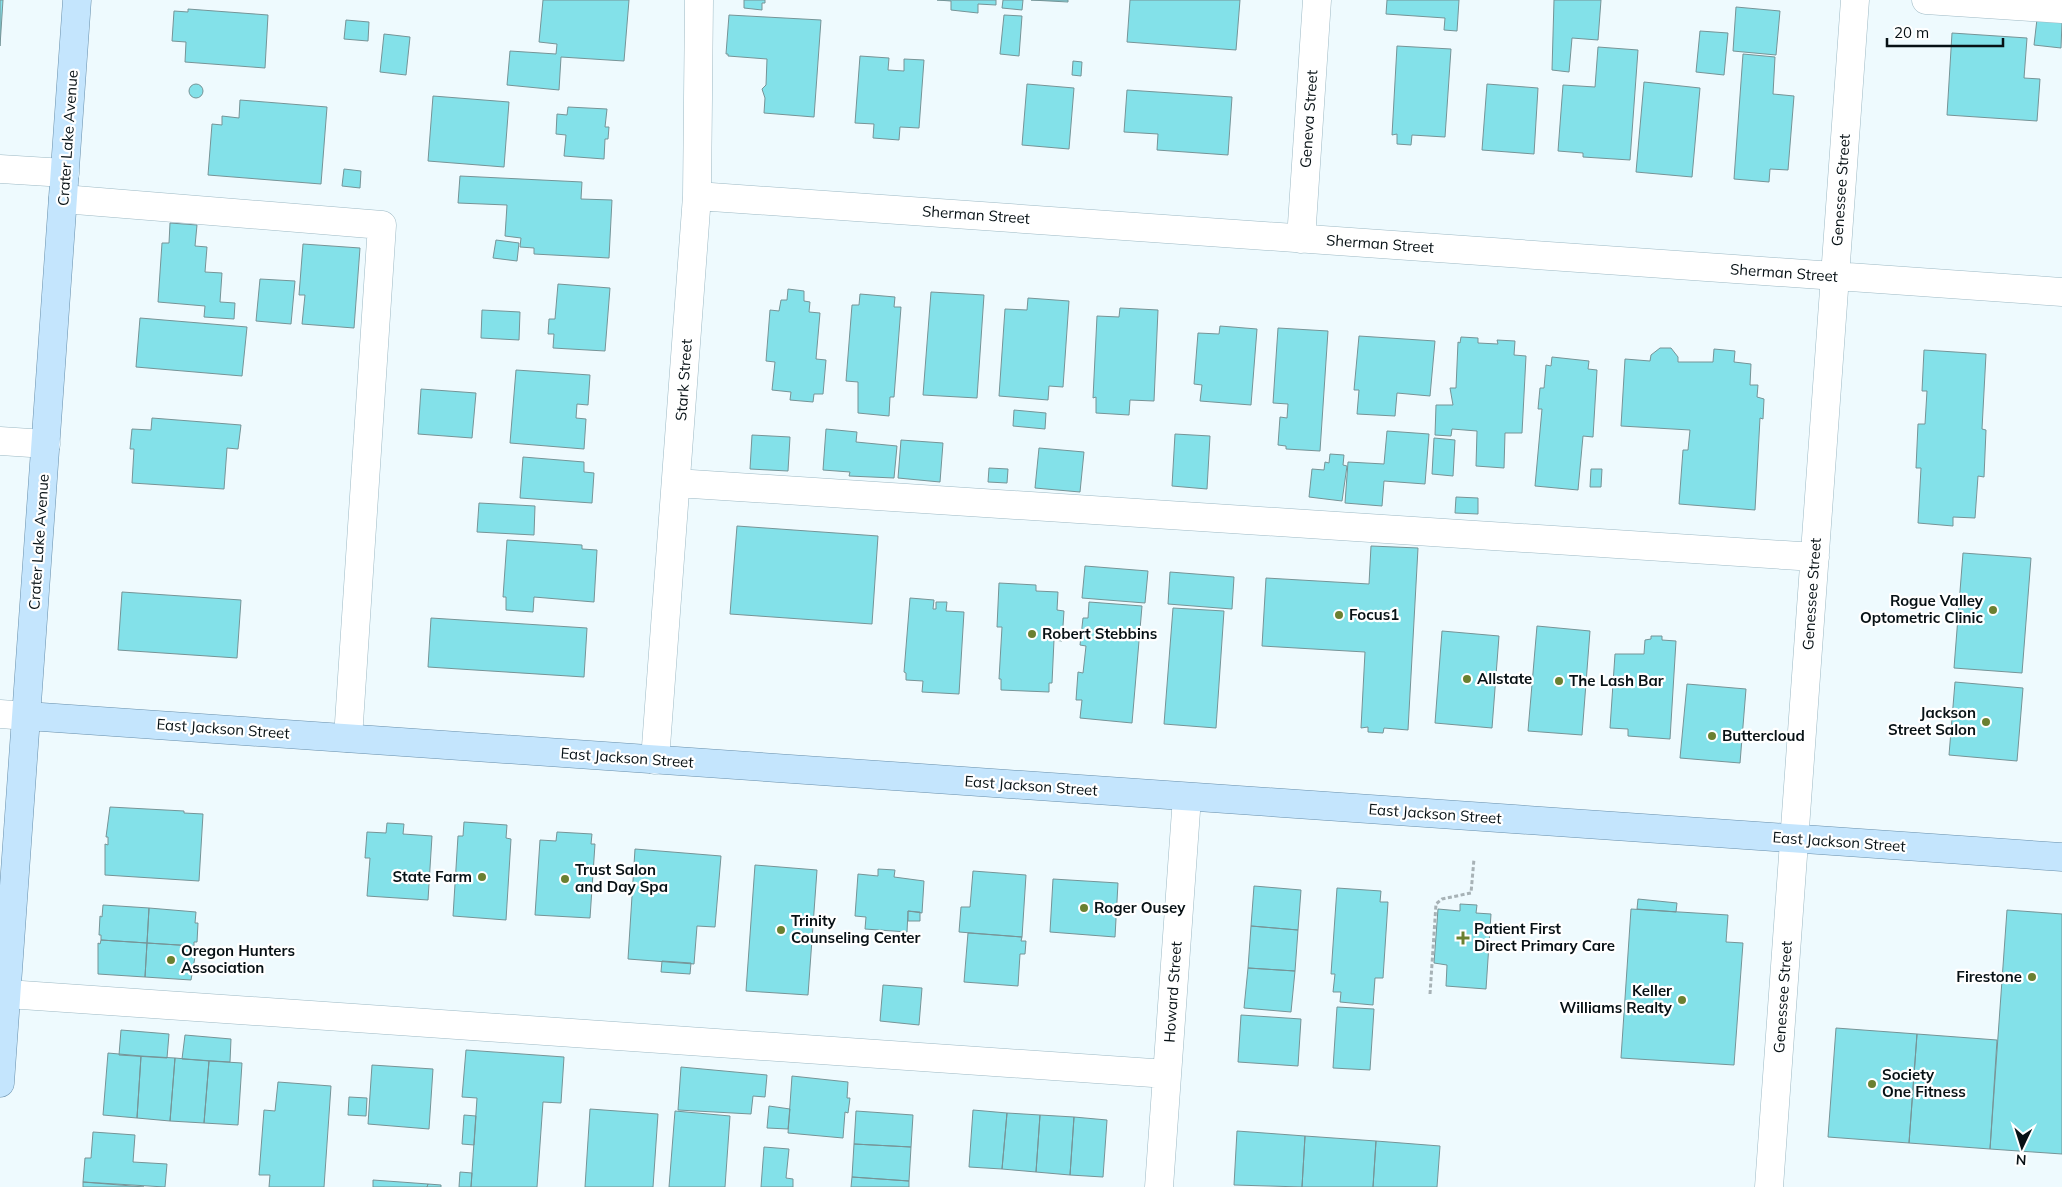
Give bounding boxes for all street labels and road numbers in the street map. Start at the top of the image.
street label: Crater Lake Avenue [53,69,82,207]
street label: Geneva Street [1296,69,1321,169]
street label: Genessee Street [1827,133,1854,247]
street label: Sherman Street [921,201,1031,228]
street label: Sherman Street [1325,230,1435,257]
street label: Sherman Street [1729,259,1839,286]
street label: Stark Street [671,338,696,422]
street label: Crater Lake Avenue [24,473,53,611]
street label: Genessee Street [1798,537,1825,651]
street label: East Jackson Street [156,714,290,743]
street label: East Jackson Street [560,743,694,772]
street label: East Jackson Street [964,771,1098,800]
street label: East Jackson Street [1368,799,1502,828]
street label: East Jackson Street [1772,827,1906,856]
street label: Genessee Street [1769,940,1796,1054]
street label: Howard Street [1159,941,1186,1043]

